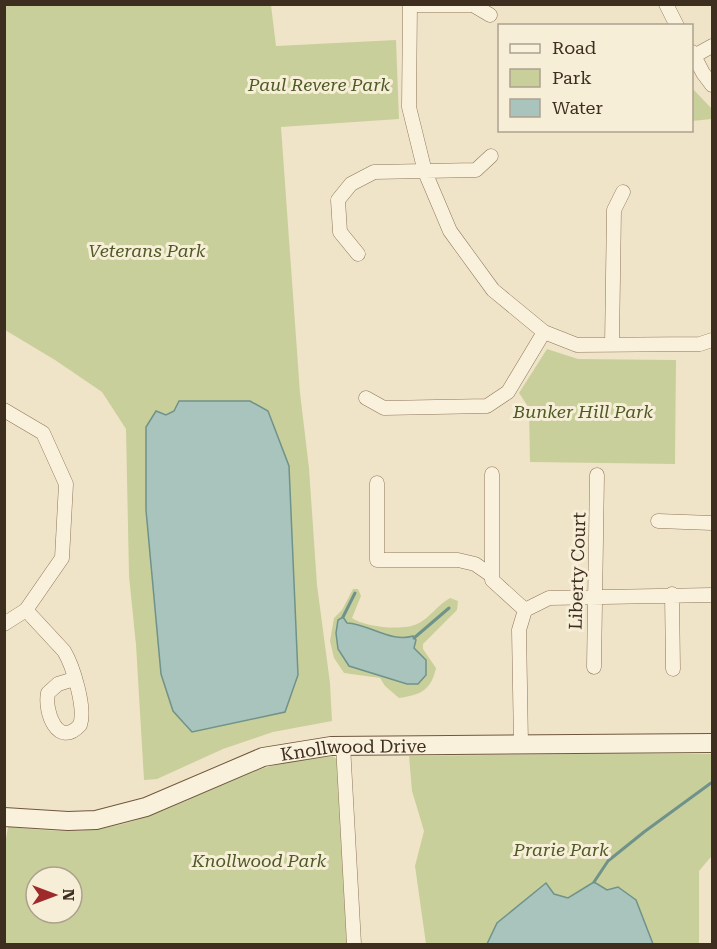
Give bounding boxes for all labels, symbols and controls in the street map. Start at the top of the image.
legend [498,24,693,132]
text: Road [552,37,597,58]
text: Park [552,67,592,88]
park label: Paul Revere Park [247,74,390,95]
text: Water [552,97,603,118]
park label: Veterans Park [89,240,206,261]
park label: Bunker Hill Park [512,401,653,422]
street label: Liberty Court [564,511,590,630]
street label: Knollwood Drive [279,735,427,765]
park label: Prarie Park [512,839,609,860]
park label: Knollwood Park [191,850,327,871]
north arrow [24,865,84,925]
text: N [59,889,78,901]

